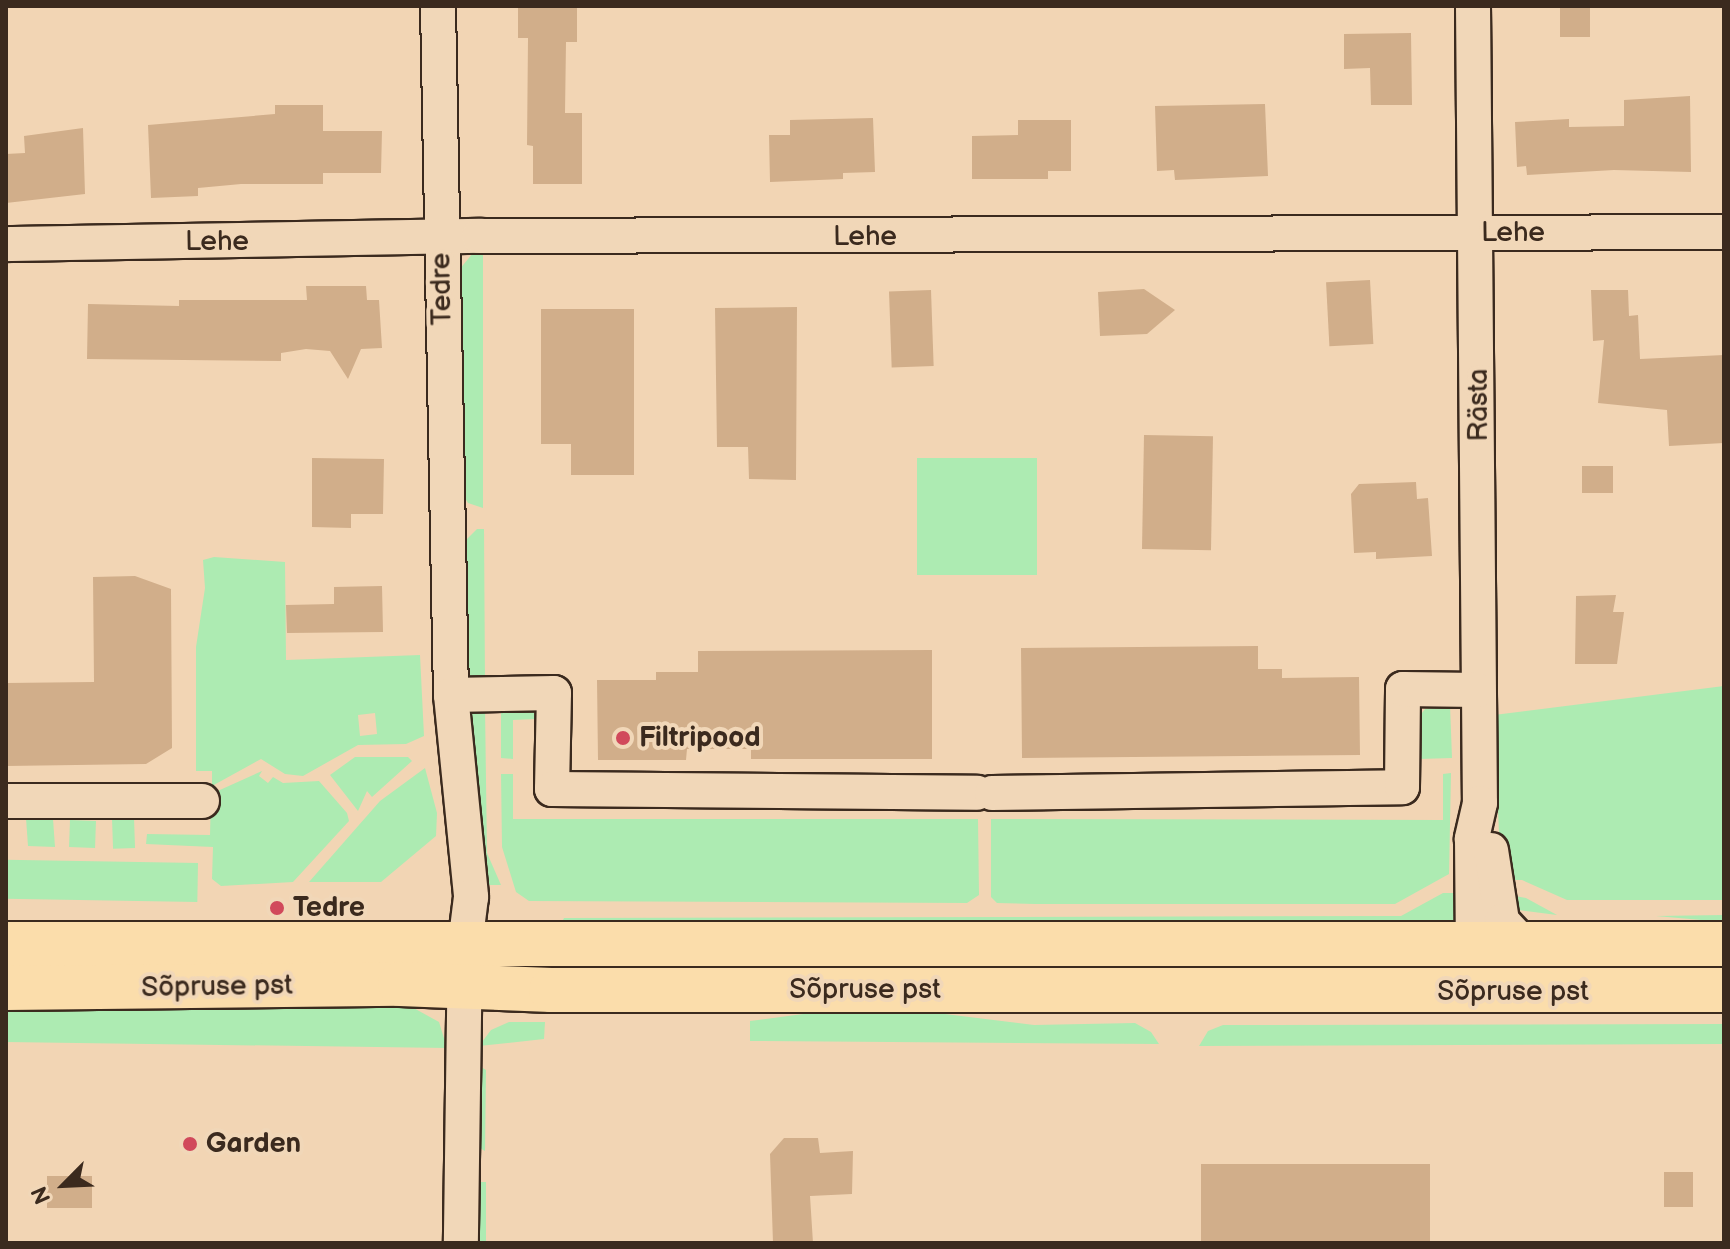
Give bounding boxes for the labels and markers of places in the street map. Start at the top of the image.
place label: Filtripood [639,721,761,755]
marker: Filtripood [614,729,632,747]
place label: Tedre [293,891,365,925]
marker: Tedre [268,899,286,917]
place label: Garden [206,1127,301,1161]
marker: Garden [181,1135,199,1153]

